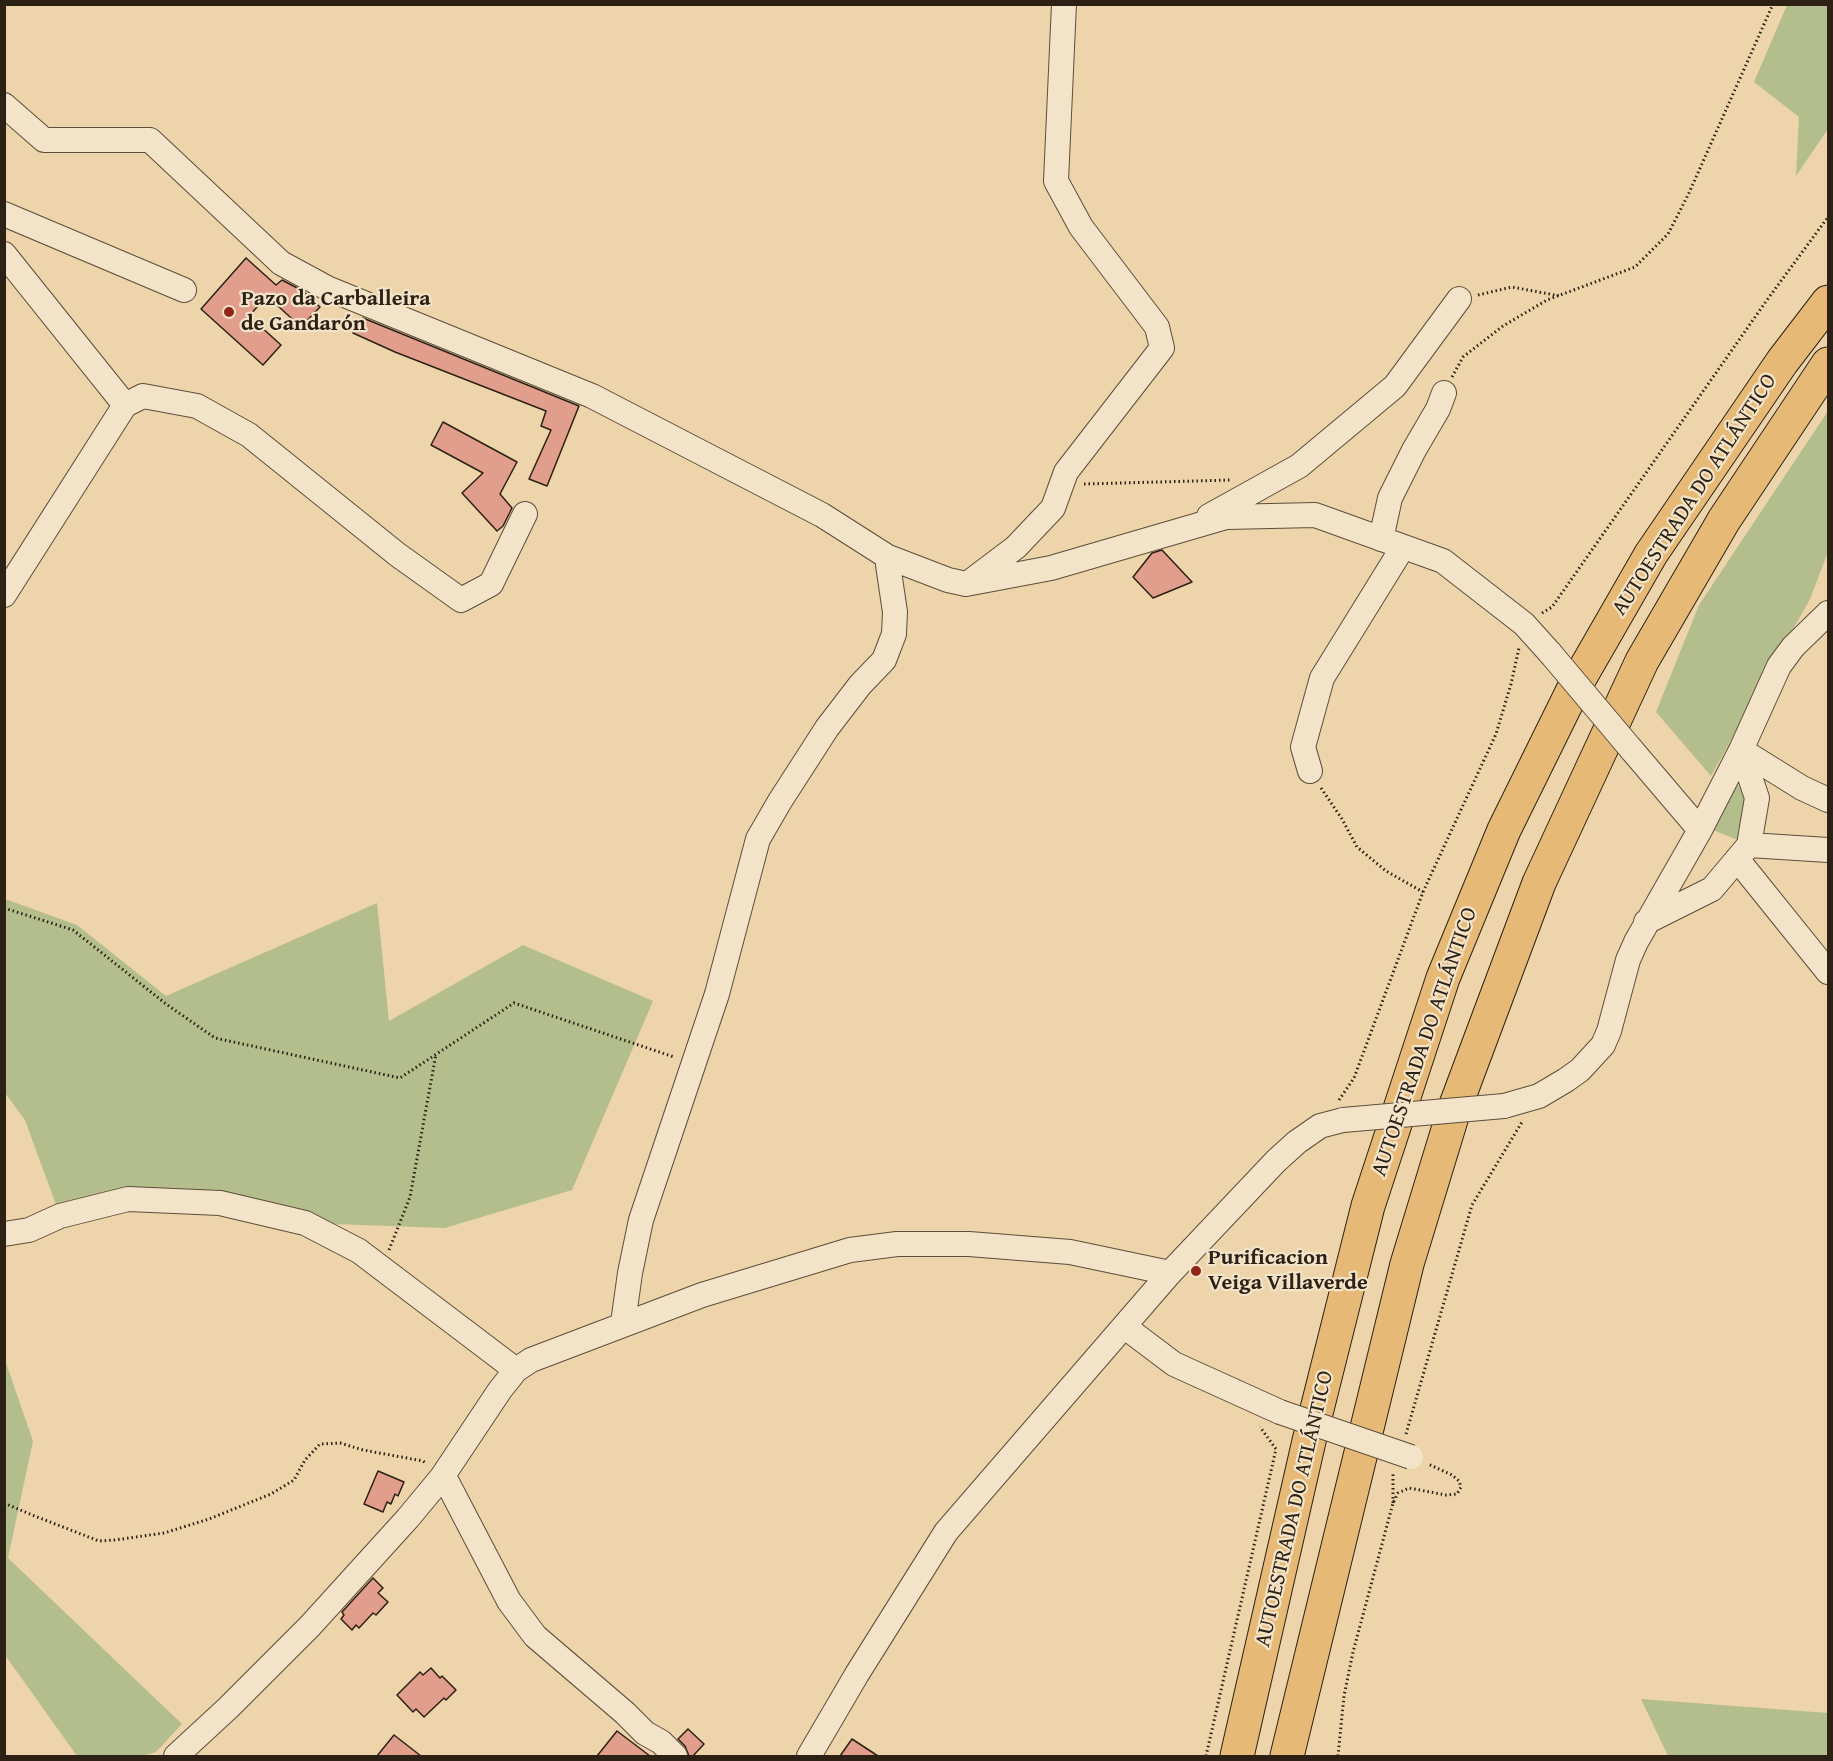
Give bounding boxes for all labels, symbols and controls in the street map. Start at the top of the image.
place label: Pazo da Carballeira de Gandarón [241,286,430,338]
marker: Pazo da Carballeira de Gandarón [222,305,236,319]
street label: AUTOESTRADA DO ATLÁNTICO [1607,369,1783,621]
street label: AUTOESTRADA DO ATLÁNTICO [1366,904,1484,1180]
place label: Purificacion Veiga Villaverde [1208,1245,1368,1296]
marker: Purificacion Veiga Villaverde [1189,1264,1203,1278]
street label: AUTOESTRADA DO ATLÁNTICO [1250,1368,1340,1650]

